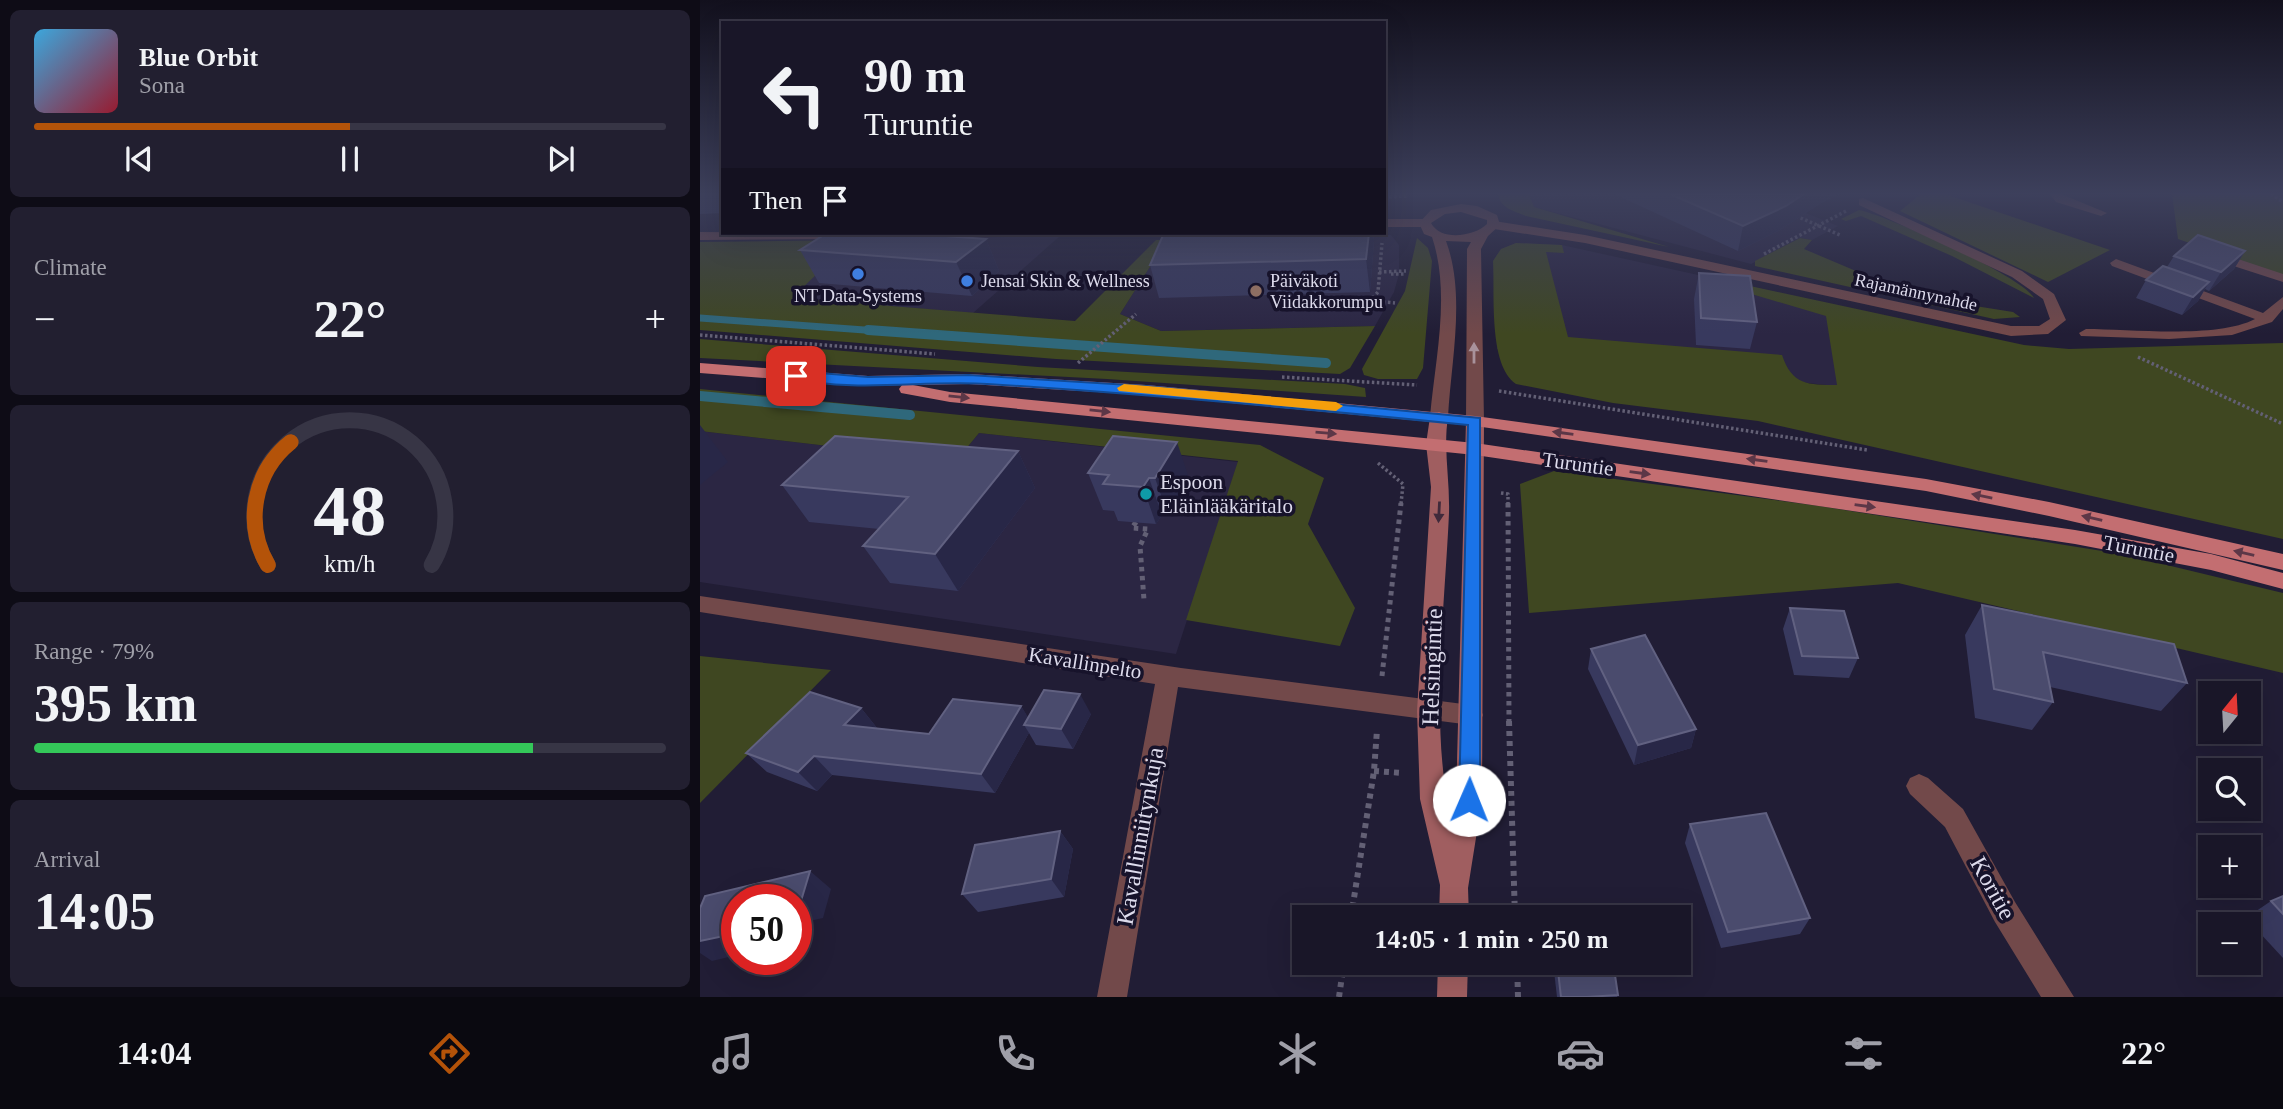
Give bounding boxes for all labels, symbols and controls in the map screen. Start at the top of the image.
text: Blue Orbit [139,43,258,72]
text: 90 m [864,48,966,103]
icon: left [749,49,840,140]
text: Sona [139,73,185,98]
text: Turuntie [864,106,973,142]
icon: previous [120,140,158,178]
icon: pause [331,140,369,178]
icon: next [542,140,580,178]
icon: arrive [816,182,854,220]
text: Then [749,186,802,215]
text: Climate [34,255,107,280]
marker: NT Data-Systems [850,266,866,282]
street label: Rajamännynahde [1853,269,1979,315]
place label: Jensai Skin & Wellness [981,271,1150,291]
place label: Päiväkoti Viidakkorumpu [1270,271,1383,312]
marker: Jensai Skin & Wellness [959,273,975,289]
marker: Päiväkoti Viidakkorumpu [1248,283,1264,299]
place label: NT Data-Systems [794,286,922,306]
text: 22° [314,291,386,348]
text: − [34,298,55,340]
text: + [645,298,666,340]
one-way arrow [1468,341,1480,363]
pin [766,346,826,406]
icon: arrive [777,357,815,395]
one-way arrow [949,392,971,403]
one-way arrow [1089,405,1111,416]
one-way arrow [1552,427,1574,438]
one-way arrow [1315,428,1337,439]
street label: Turuntie [1541,447,1615,481]
one-way arrow [1746,455,1768,466]
one-way arrow [1629,468,1651,479]
text: 48 [314,470,386,551]
place label: Espoon Eläinlääkäritalo [1160,470,1293,518]
marker: Espoon Eläinlääkäritalo [1138,486,1154,502]
one-way arrow [1971,490,1993,501]
one-way arrow [1433,501,1444,523]
one-way arrow [1854,501,1876,512]
one-way arrow [2080,513,2102,524]
street label: Turuntie [2102,530,2176,568]
one-way arrow [2233,547,2255,558]
text: km/h [324,549,376,576]
street label: Helsingintie [1417,608,1447,726]
text: Range · 79% [34,639,154,664]
street label: Kavallinpelto [1027,642,1143,684]
text: 395 km [34,675,197,732]
north arrow [2198,681,2261,744]
map controls [2198,681,2261,975]
street label: Kavallinniitynkuja [1112,745,1168,927]
button: search [2198,758,2261,821]
position arrow [1432,763,1506,837]
button: + [2198,835,2261,898]
text: Arrival [34,847,100,872]
street label: Koritie [1965,852,2021,924]
text: 14:05 [34,883,155,940]
speed limit sign: 50 [721,884,812,975]
button: − [2198,912,2261,975]
text: 14:05 · 1 min · 250 m [1375,925,1609,954]
icon: directions [425,1029,474,1078]
icon: music [708,1029,757,1078]
icon: phone [991,1029,1040,1078]
icon: climate [1273,1029,1322,1078]
icon: car [1556,1029,1605,1078]
icon: filters [1839,1029,1888,1078]
text: 14:04 [117,1035,192,1071]
text: 22° [2121,1035,2166,1071]

